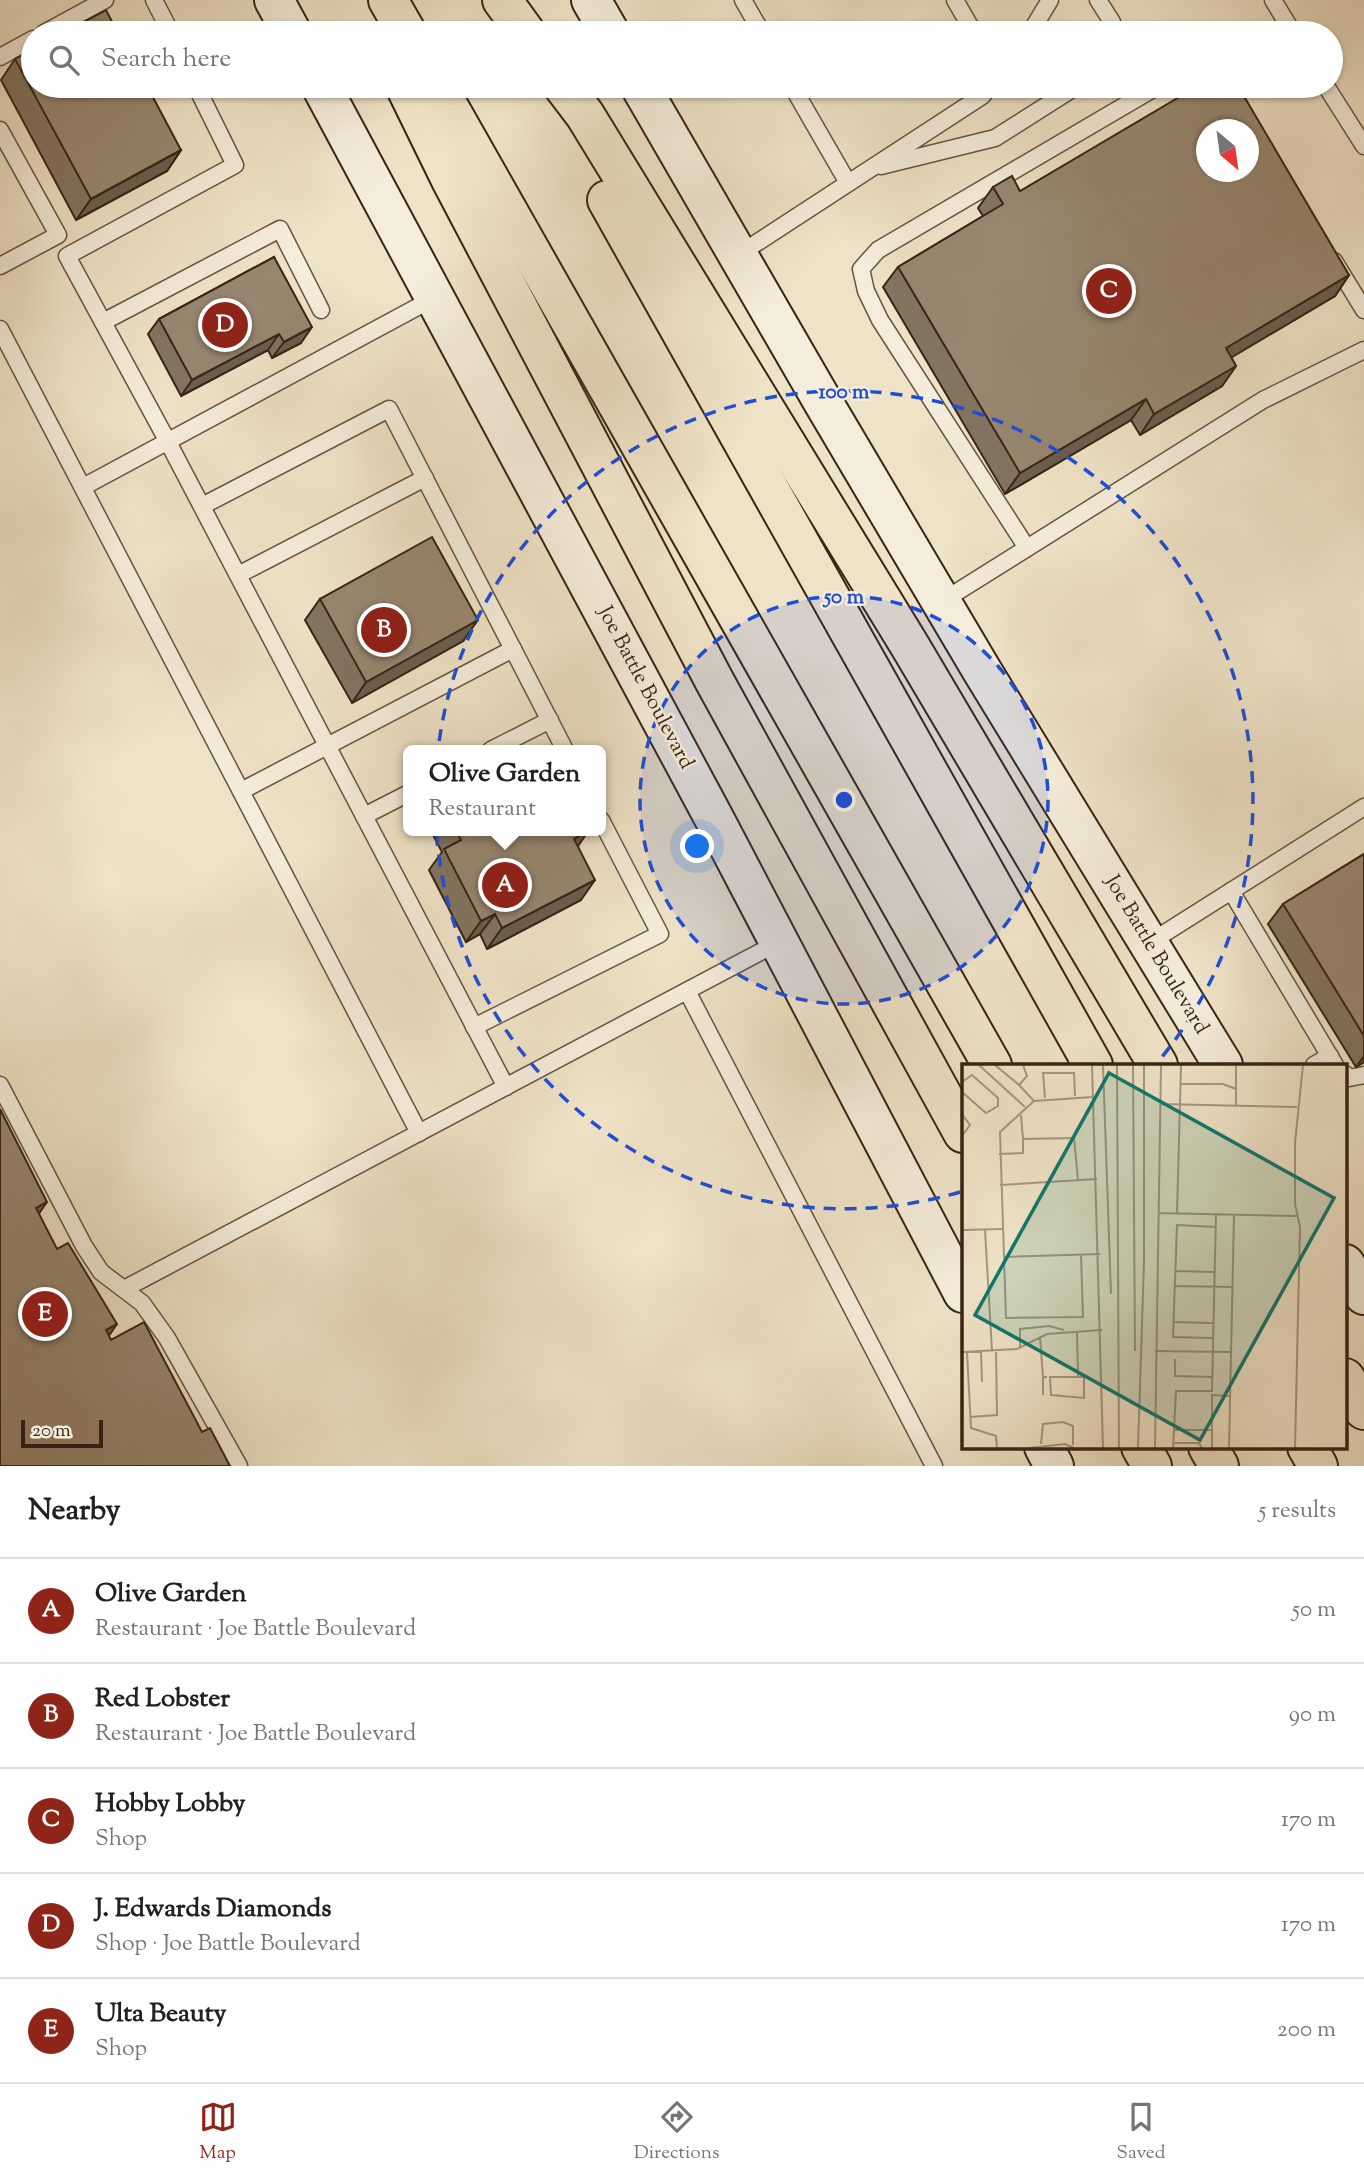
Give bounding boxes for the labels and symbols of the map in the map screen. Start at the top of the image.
north arrow [1196,119,1259,182]
pin: C [1086,265,1132,317]
pin: D [202,299,248,351]
text: 100 m [819,378,870,408]
text: 50 m [822,583,865,613]
street label: Joe Battle Boulevard [589,600,701,775]
pin: B [361,604,407,656]
centre of rings [832,788,856,812]
your location [680,829,714,863]
pin: A [482,859,528,911]
street label: Joe Battle Boulevard [1096,869,1215,1040]
inset map [962,1064,1346,1448]
pin: E [22,1288,68,1340]
scale bar [21,1417,103,1449]

